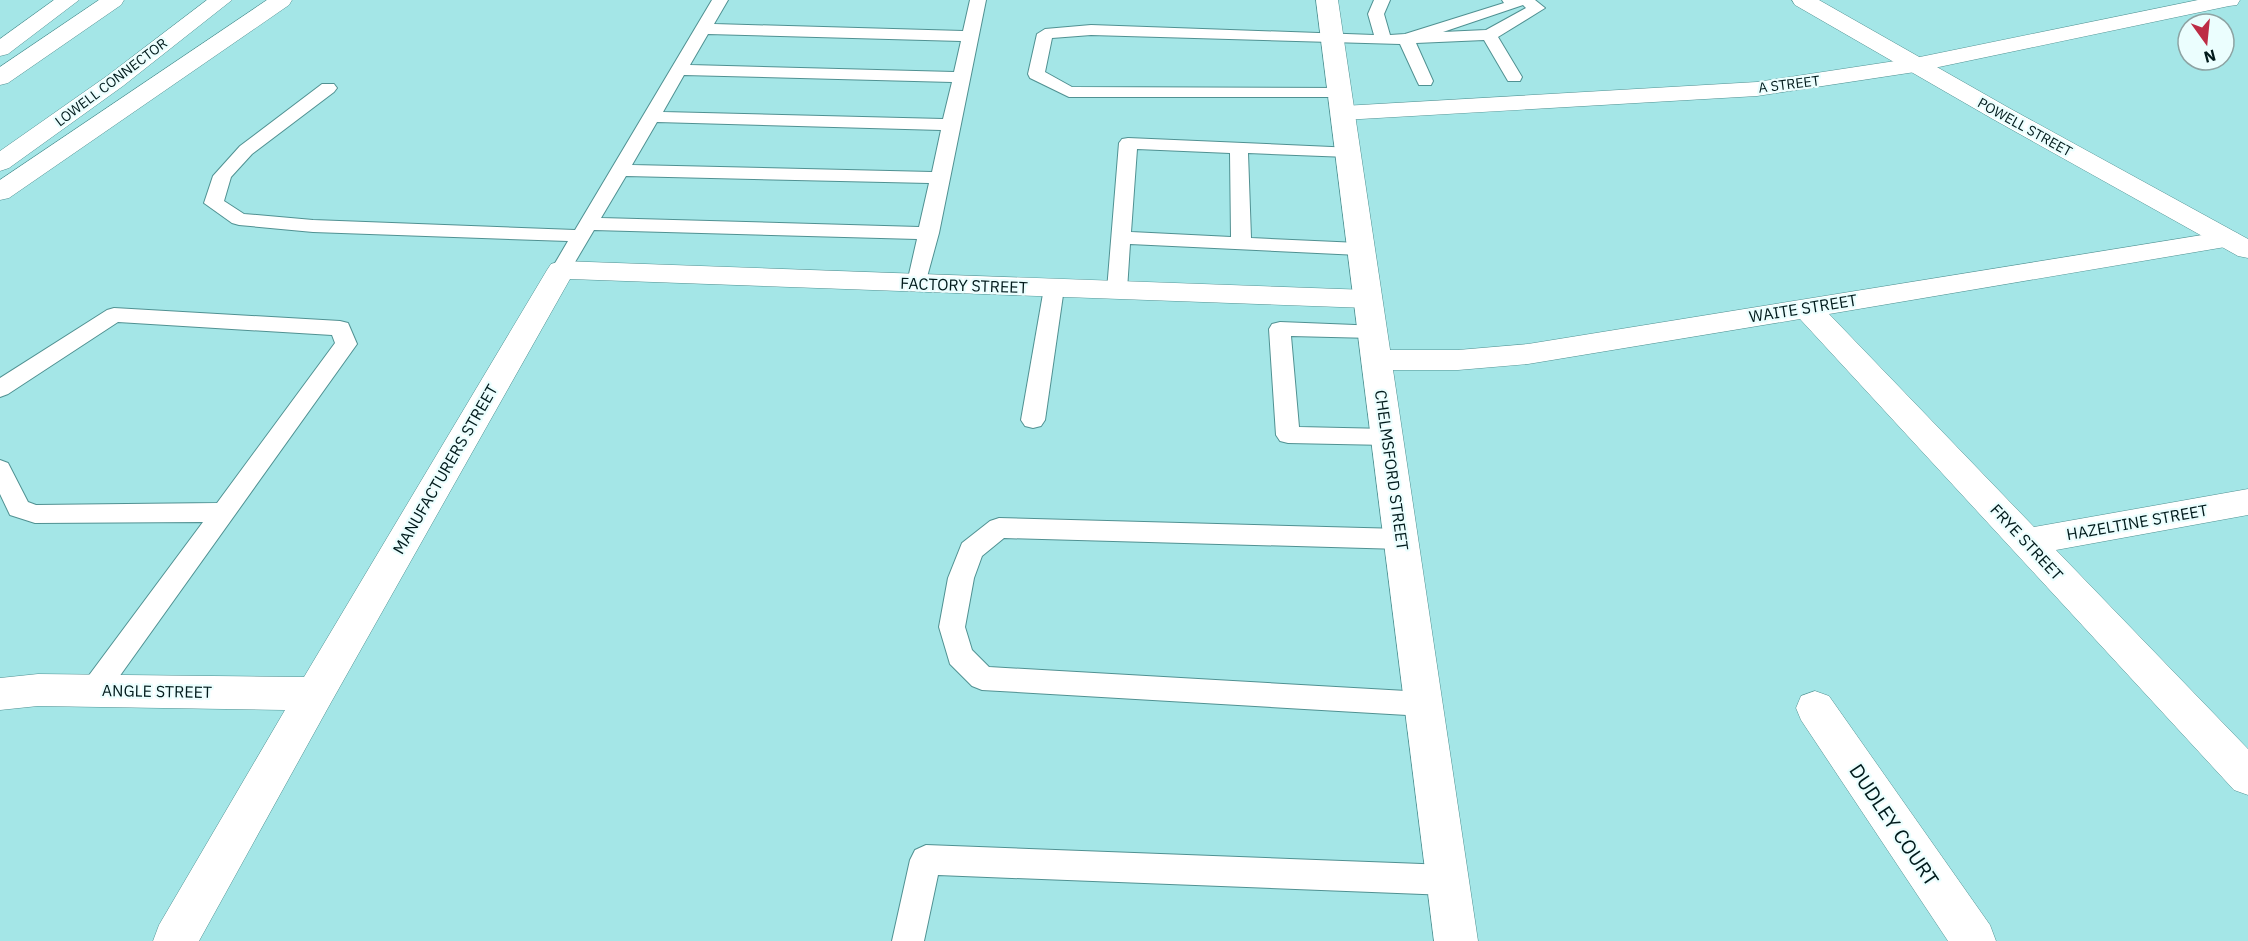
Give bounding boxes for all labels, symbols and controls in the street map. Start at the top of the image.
north arrow [2176,12,2236,72]
street label: LOWELL CONNECTOR [51,34,171,130]
text: N [2202,45,2218,68]
street label: A STREET [1757,71,1821,97]
street label: POWELL STREET [1974,94,2076,160]
street label: FACTORY STREET [900,273,1028,297]
street label: WAITE STREET [1747,290,1859,326]
street label: MANUFACTURERS STREET [388,381,502,557]
street label: CHELMSFORD STREET [1371,388,1413,552]
street label: FRYE STREET [1986,500,2068,584]
street label: HAZELTINE STREET [2065,500,2209,544]
street label: ANGLE STREET [102,680,212,702]
street label: DUDLEY COURT [1844,758,1945,891]

